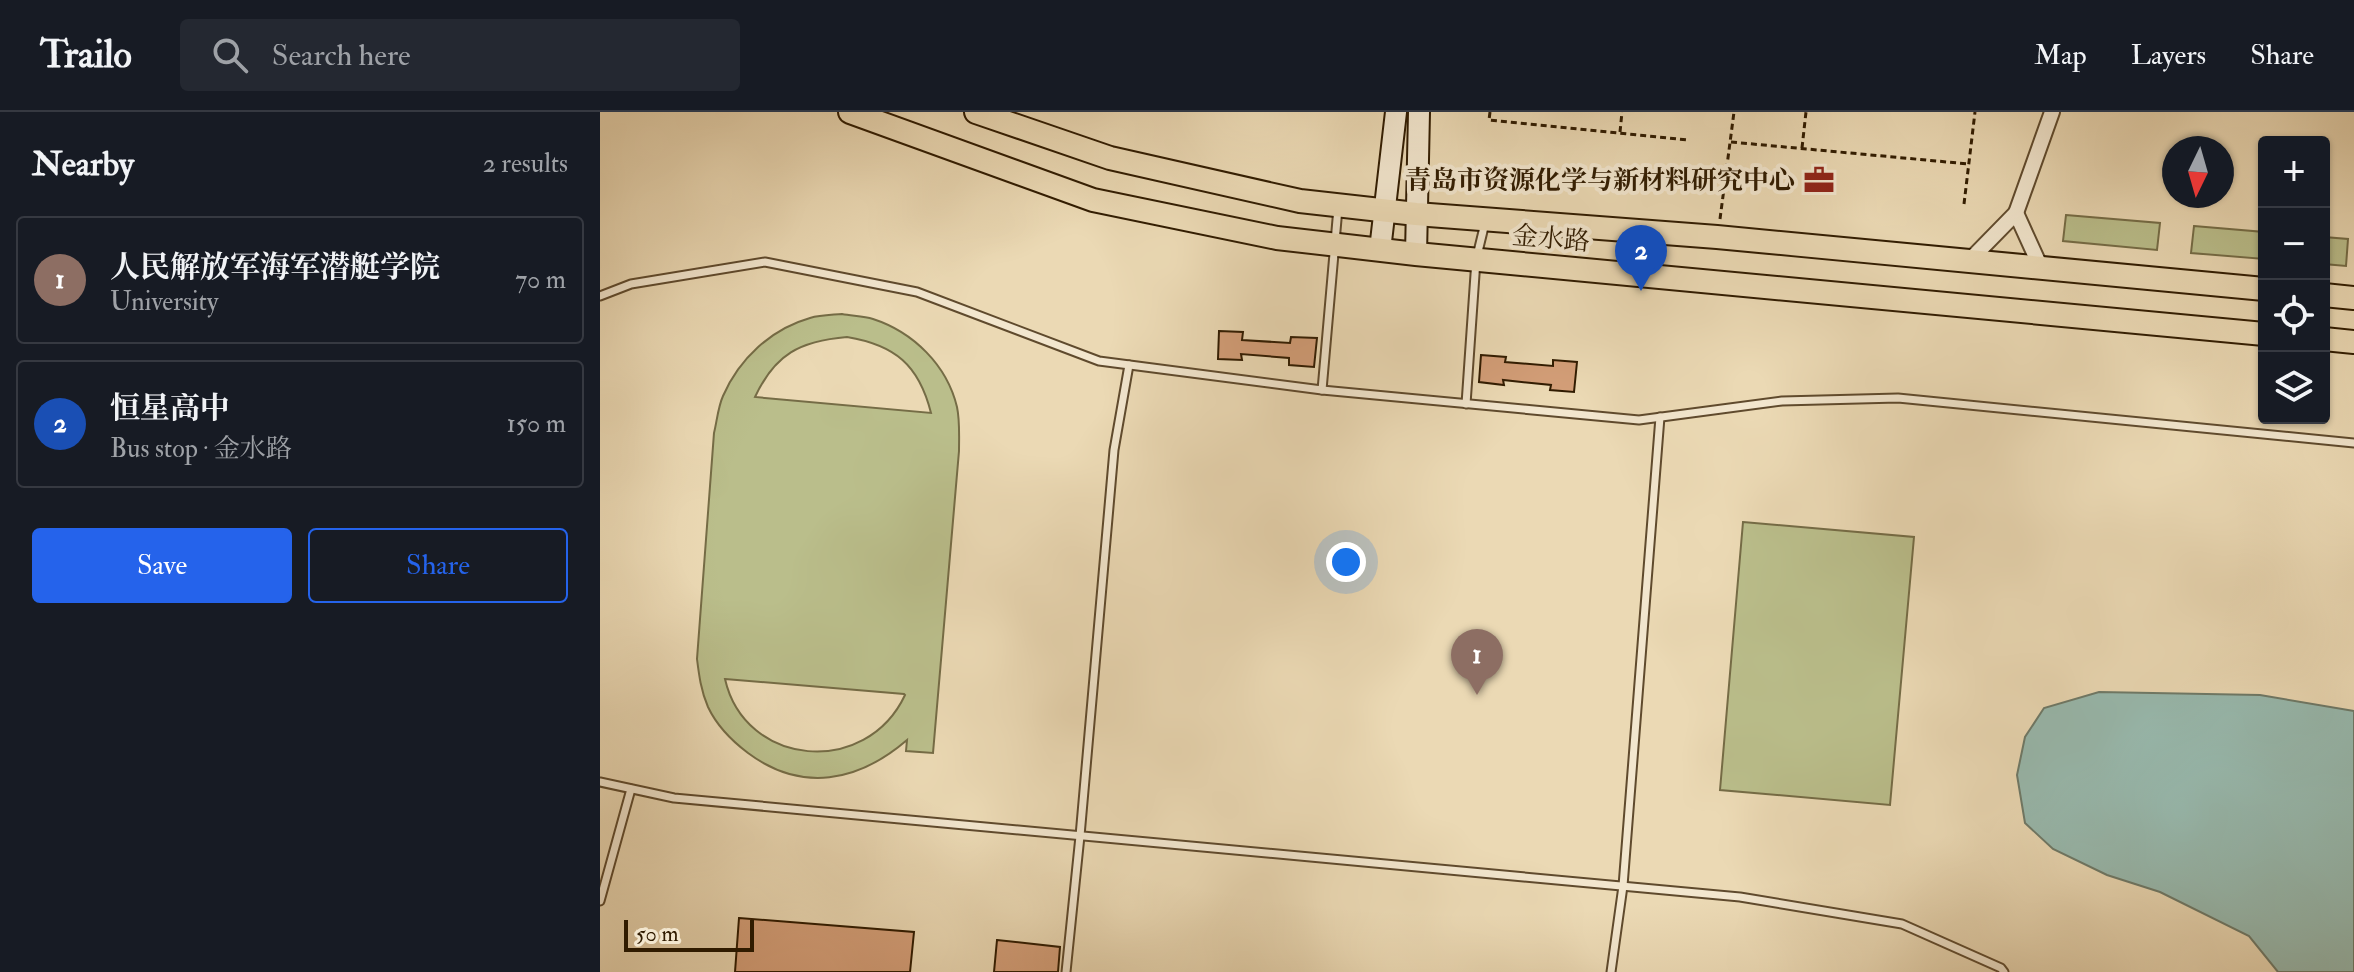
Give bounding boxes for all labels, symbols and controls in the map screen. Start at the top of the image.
search box [180,19,740,91]
text: Trailo [40,31,132,79]
icon: search [208,33,252,77]
text: Search here [272,37,411,74]
text: Map [2034,38,2087,73]
text: Layers [2131,38,2206,73]
text: Share [2250,38,2314,73]
north arrow [2162,136,2234,208]
map controls [2258,136,2330,424]
button: + [2258,136,2330,208]
text: Nearby [32,143,134,186]
text: 2 results [483,148,568,180]
office icon: 青岛市资源化学与新材料研究中心 [1802,163,1836,197]
place label: 青岛市资源化学与新材料研究中心 [1405,165,1795,197]
button: − [2258,208,2330,280]
street label: 金水路 [1511,220,1591,258]
pin: 2 [1615,225,1667,291]
text: 人民解放军海军潜艇学院 [110,249,440,286]
text: 1 [55,264,65,296]
text: 70 m [515,264,566,296]
button: locate [2258,280,2330,352]
text: University [110,286,218,318]
button: layers [2258,352,2330,424]
text: 恒星高中 [110,390,230,427]
text: 2 [53,408,67,440]
text: 150 m [507,408,566,440]
text: Bus stop · 金水路 [110,433,292,465]
button: Save [32,528,292,603]
button: Share [308,528,568,603]
your location [1326,542,1366,582]
pin: 1 [1451,629,1503,695]
scale bar [624,916,754,952]
text: 50 m [636,920,678,948]

